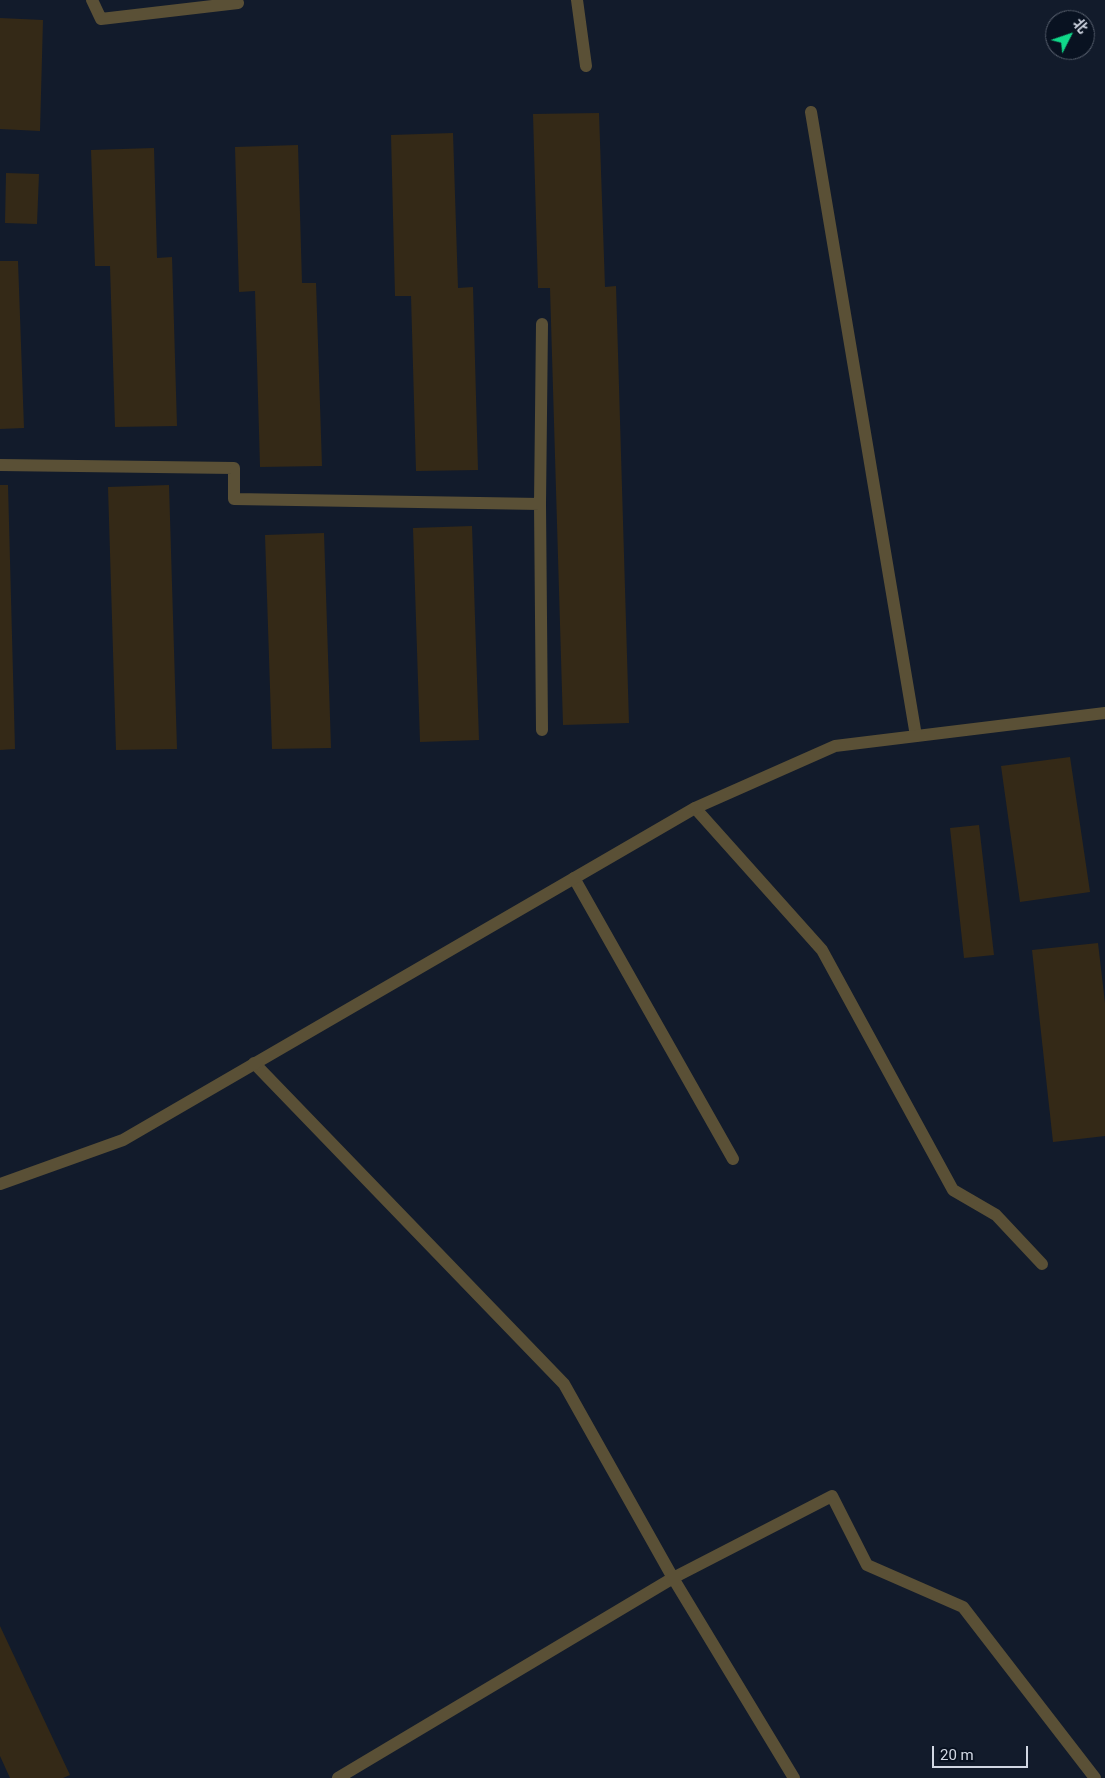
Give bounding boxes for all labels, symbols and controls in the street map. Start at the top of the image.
north arrow [1045,10,1095,60]
text: 北 [1070,15,1091,36]
scale bar [935,1736,1031,1768]
text: 20 m [940,1746,974,1764]

